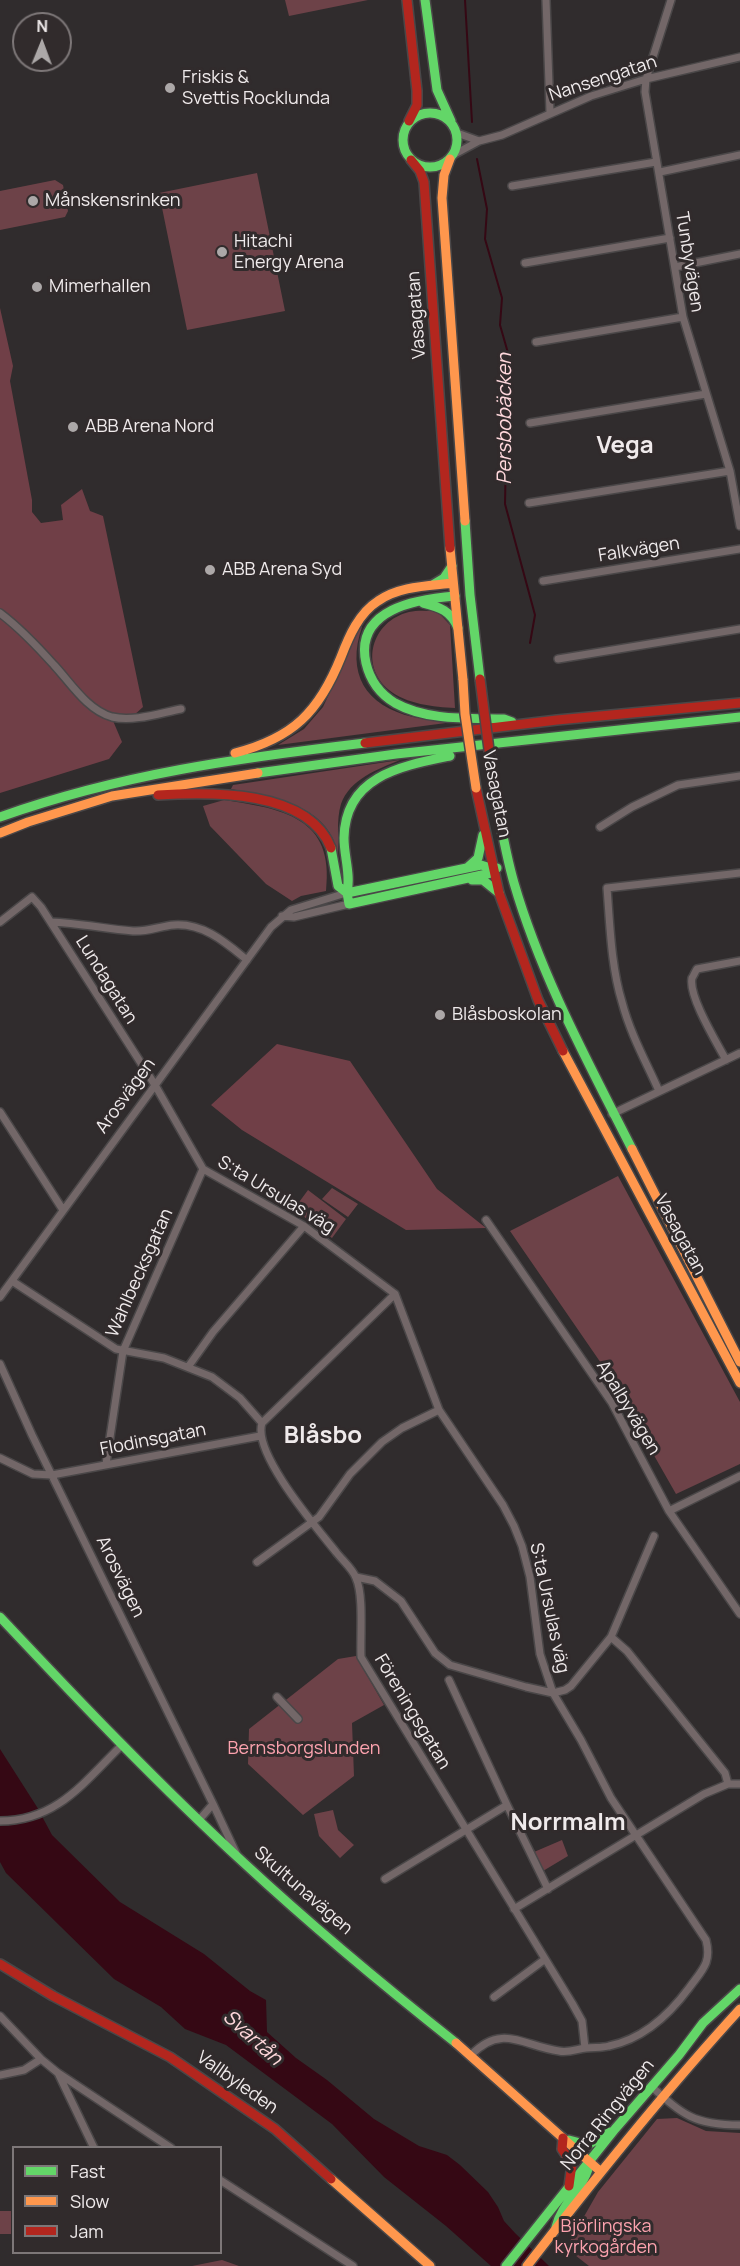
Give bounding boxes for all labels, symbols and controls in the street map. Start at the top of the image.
north arrow [12,12,72,72]
text: N [36,15,48,37]
street label: Nansengatan [546,51,660,107]
place label: Friskis & Svettis Rocklunda [182,67,330,110]
marker: Friskis & Svettis Rocklunda [163,81,177,95]
place label: Månskensrinken [45,190,180,212]
marker: Månskensrinken [26,194,40,208]
street label: Tunbyvägen [670,210,708,314]
place label: Hitachi Energy Arena [234,231,344,274]
marker: Hitachi Energy Arena [215,245,229,259]
street label: Vasagatan [403,270,431,360]
place label: Mimerhallen [49,276,151,298]
marker: Mimerhallen [30,280,44,294]
water label: Persbobäcken [493,353,517,485]
place label: ABB Arena Nord [85,416,214,438]
marker: ABB Arena Nord [66,420,80,434]
district label: Vega [597,432,653,460]
street label: Falkvägen [597,533,681,567]
place label: ABB Arena Syd [222,559,342,581]
marker: ABB Arena Syd [203,563,217,577]
street label: Vasagatan [477,749,515,839]
street label: Lundagatan [70,932,142,1028]
place label: Blåsboskolan [452,1004,562,1026]
marker: Blåsboskolan [433,1008,447,1022]
street label: Arosvägen [92,1054,160,1138]
street label: S:ta Ursulas väg [214,1152,338,1238]
street label: Vasagatan [650,1191,710,1279]
street label: Wahlbecksgatan [102,1205,178,1341]
street label: Apalbyvägen [591,1357,665,1459]
street label: Flodinsgatan [98,1419,208,1461]
district label: Blåsbo [284,1422,362,1450]
street label: Arosvägen [91,1533,149,1621]
street label: S:ta Ursulas väg [525,1541,573,1675]
street label: Föreningsgatan [369,1651,455,1773]
park label: Bernsborgslunden [228,1738,380,1760]
district label: Norrmalm [511,1809,625,1837]
street label: Skultunavägen [249,1842,357,1940]
water label: Svartån [218,2005,286,2071]
street label: Vallbyleden [192,2047,282,2119]
street label: Norra Ringvägen [557,2055,659,2175]
legend [12,2146,222,2254]
text: Fast [70,2159,105,2183]
text: Slow [70,2189,109,2213]
park label: Björlingska kyrkogården [555,2216,657,2258]
text: Jam [70,2219,104,2243]

